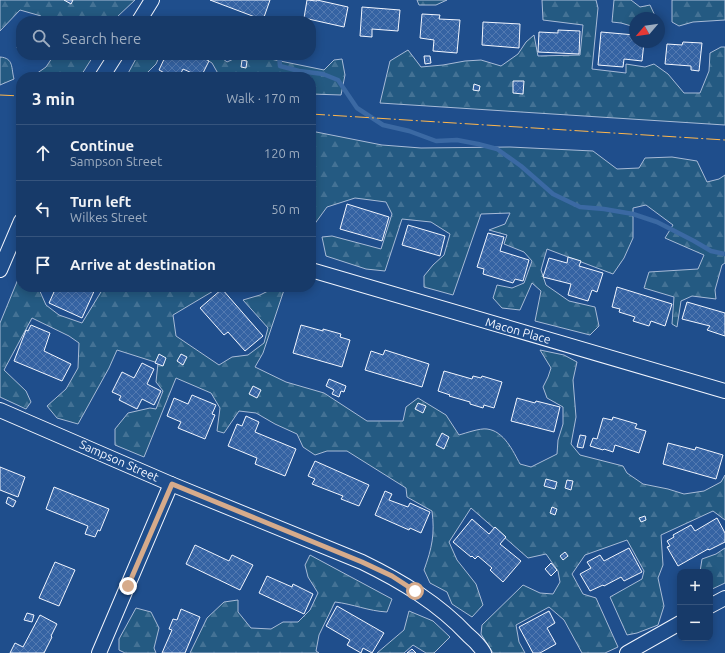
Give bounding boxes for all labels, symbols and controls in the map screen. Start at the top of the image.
north arrow [629,12,665,48]
search box [16,16,316,60]
icon: search [30,27,52,49]
text: Search here [62,30,141,47]
text: 3 min [32,89,75,108]
text: Walk · 170 m [226,91,300,105]
text: Continue [70,137,134,154]
icon: ahead [32,142,54,164]
text: 120 m [264,146,300,160]
text: Sampson Street [70,154,162,168]
text: Turn left [70,193,131,210]
icon: left [32,198,54,220]
text: 50 m [271,202,300,216]
text: Wilkes Street [70,210,147,224]
icon: arrive [32,254,54,276]
text: Arrive at destination [70,256,216,273]
street label: Macon Place [484,315,552,346]
street label: Sampson Street [78,437,161,484]
map controls [677,569,713,641]
button: + [677,569,713,605]
route end [119,577,137,595]
route start [406,582,424,600]
button: − [677,605,713,641]

